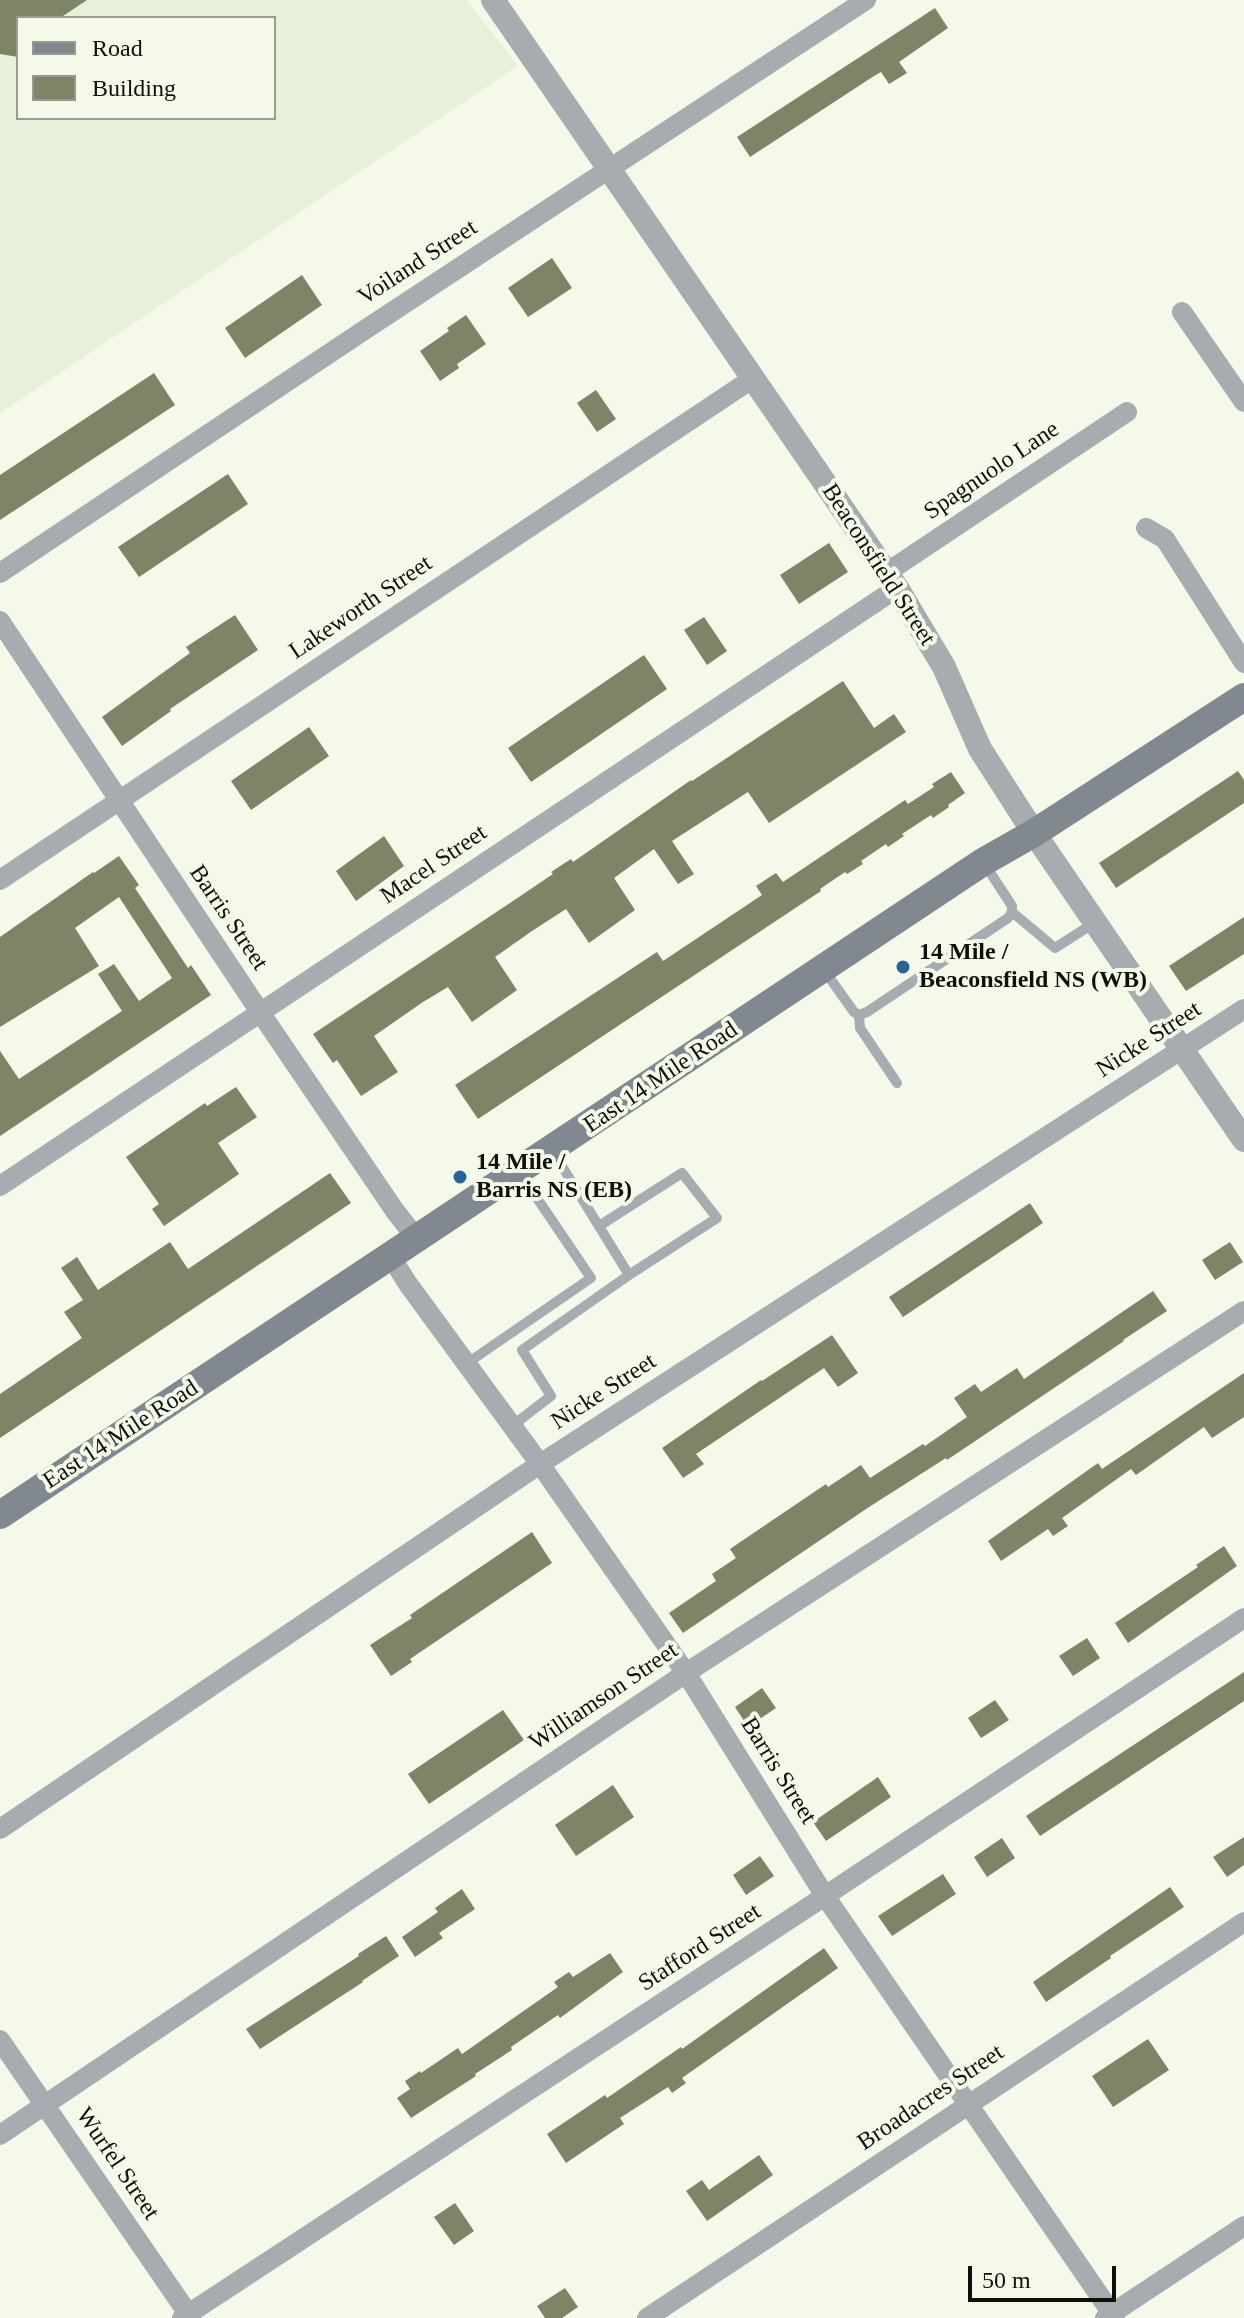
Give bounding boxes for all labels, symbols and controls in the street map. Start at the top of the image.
legend [16,16,276,120]
text: Road [92,35,143,61]
text: Building [92,75,176,101]
street label: Voiland Street [353,214,483,312]
street label: Spagnuolo Lane [919,415,1065,527]
street label: Beaconsfield Street [815,479,941,651]
street label: Lakeworth Street [284,550,438,666]
street label: Macel Street [375,819,493,911]
street label: Barris Street [182,860,274,976]
place label: 14 Mile / Beaconsfield NS (WB) [919,939,1147,995]
marker: 14 Mile / Beaconsfield NS (WB) [894,958,912,976]
street label: Nicke Street [1091,995,1207,1085]
street label: East 14 Mile Road [579,1016,743,1140]
place label: 14 Mile / Barris NS (EB) [476,1149,632,1205]
marker: 14 Mile / Barris NS (EB) [451,1168,469,1186]
street label: Nicke Street [546,1347,662,1437]
street label: East 14 Mile Road [38,1374,204,1496]
street label: Williamson Street [524,1637,684,1757]
street label: Barris Street [734,1712,822,1830]
street label: Stafford Street [633,1898,767,1998]
street label: Broadacres Street [853,2039,1009,2157]
street label: Wurfel Street [69,2102,165,2226]
scale bar [972,2250,1120,2300]
text: 50 m [982,2267,1031,2293]

